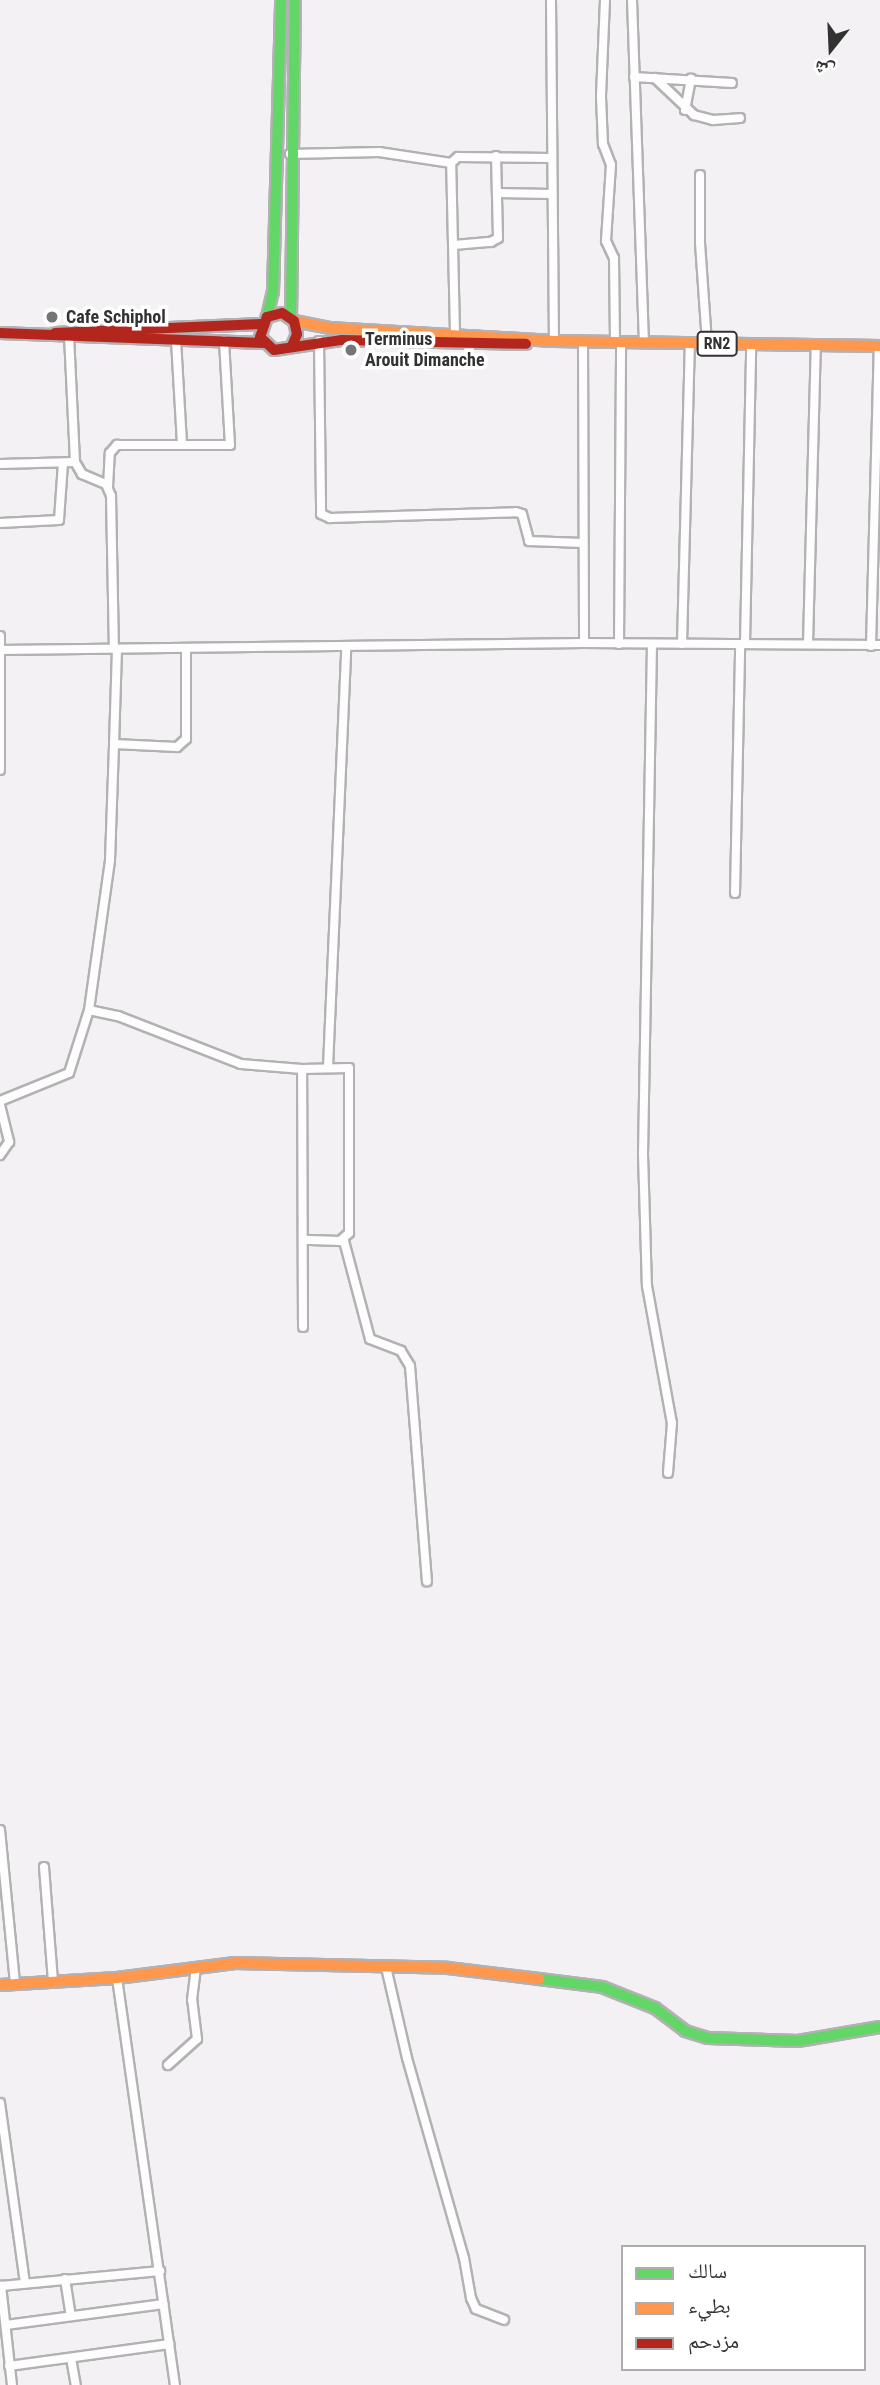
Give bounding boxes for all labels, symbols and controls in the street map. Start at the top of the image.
north arrow [796,14,866,84]
text: ش [811,55,838,84]
place label: Cafe Schiphol [66,306,166,328]
marker: Cafe Schiphol [44,309,60,325]
place label: Terminus Arouit Dimanche [365,329,485,372]
road number: RN2 [696,332,738,356]
marker: Terminus Arouit Dimanche [343,342,359,358]
legend [621,2245,866,2371]
text: سالك [688,2259,727,2283]
text: بطيء [688,2294,731,2318]
text: مزدحم [688,2329,739,2353]

